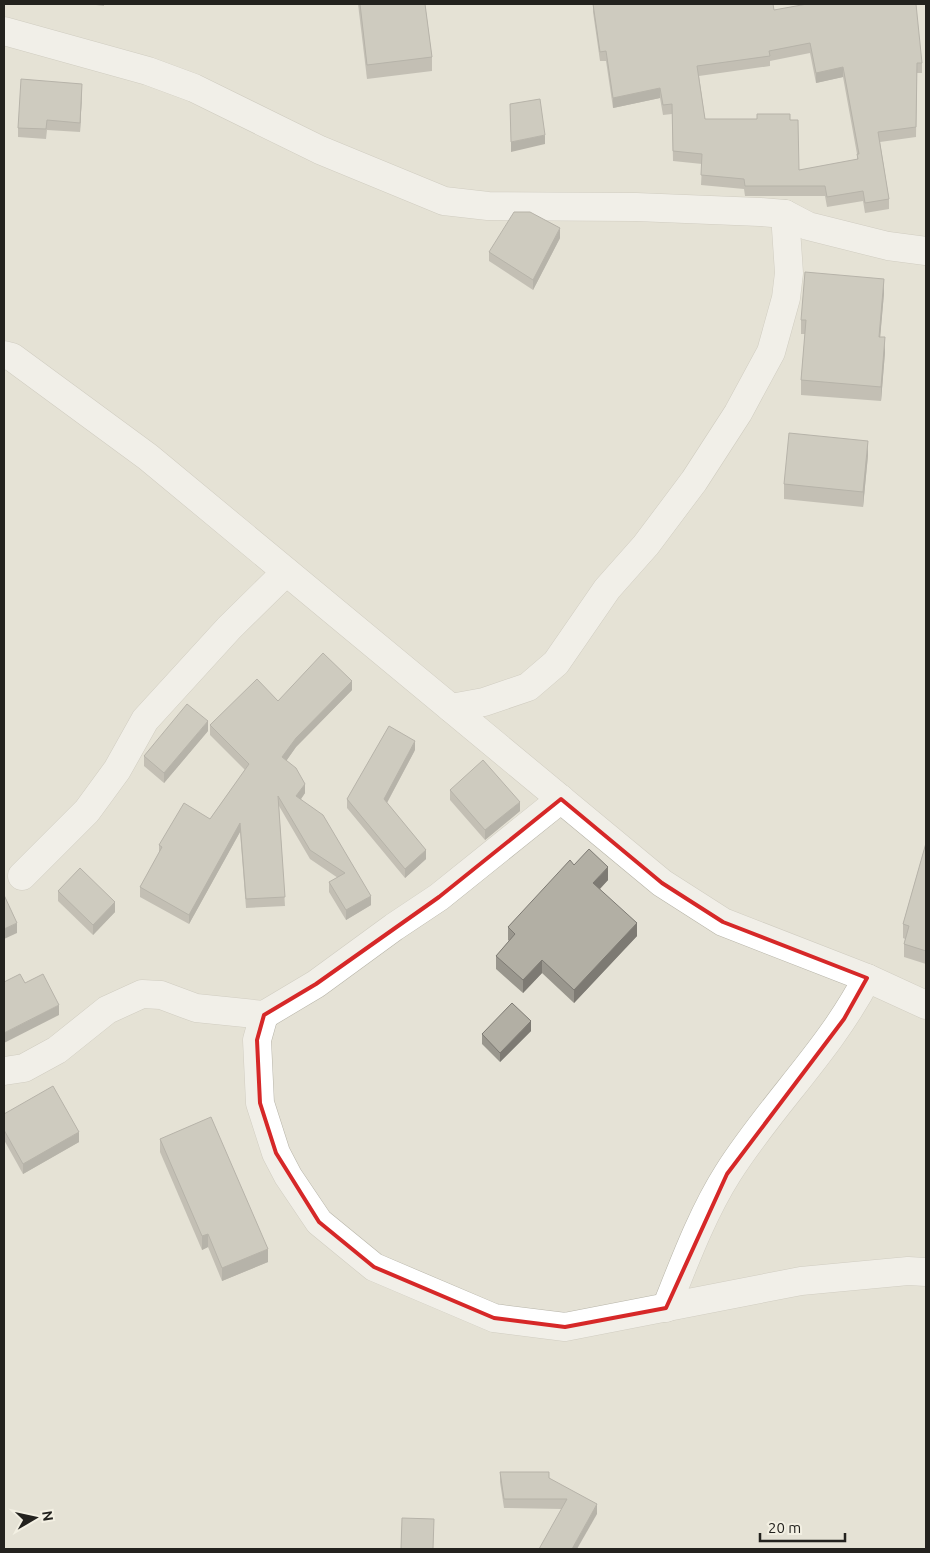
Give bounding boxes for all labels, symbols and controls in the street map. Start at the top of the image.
north arrow [10,1493,60,1543]
text: N [39,1510,57,1522]
scale bar [760,1510,845,1542]
text: 20 m [768,1519,801,1536]

